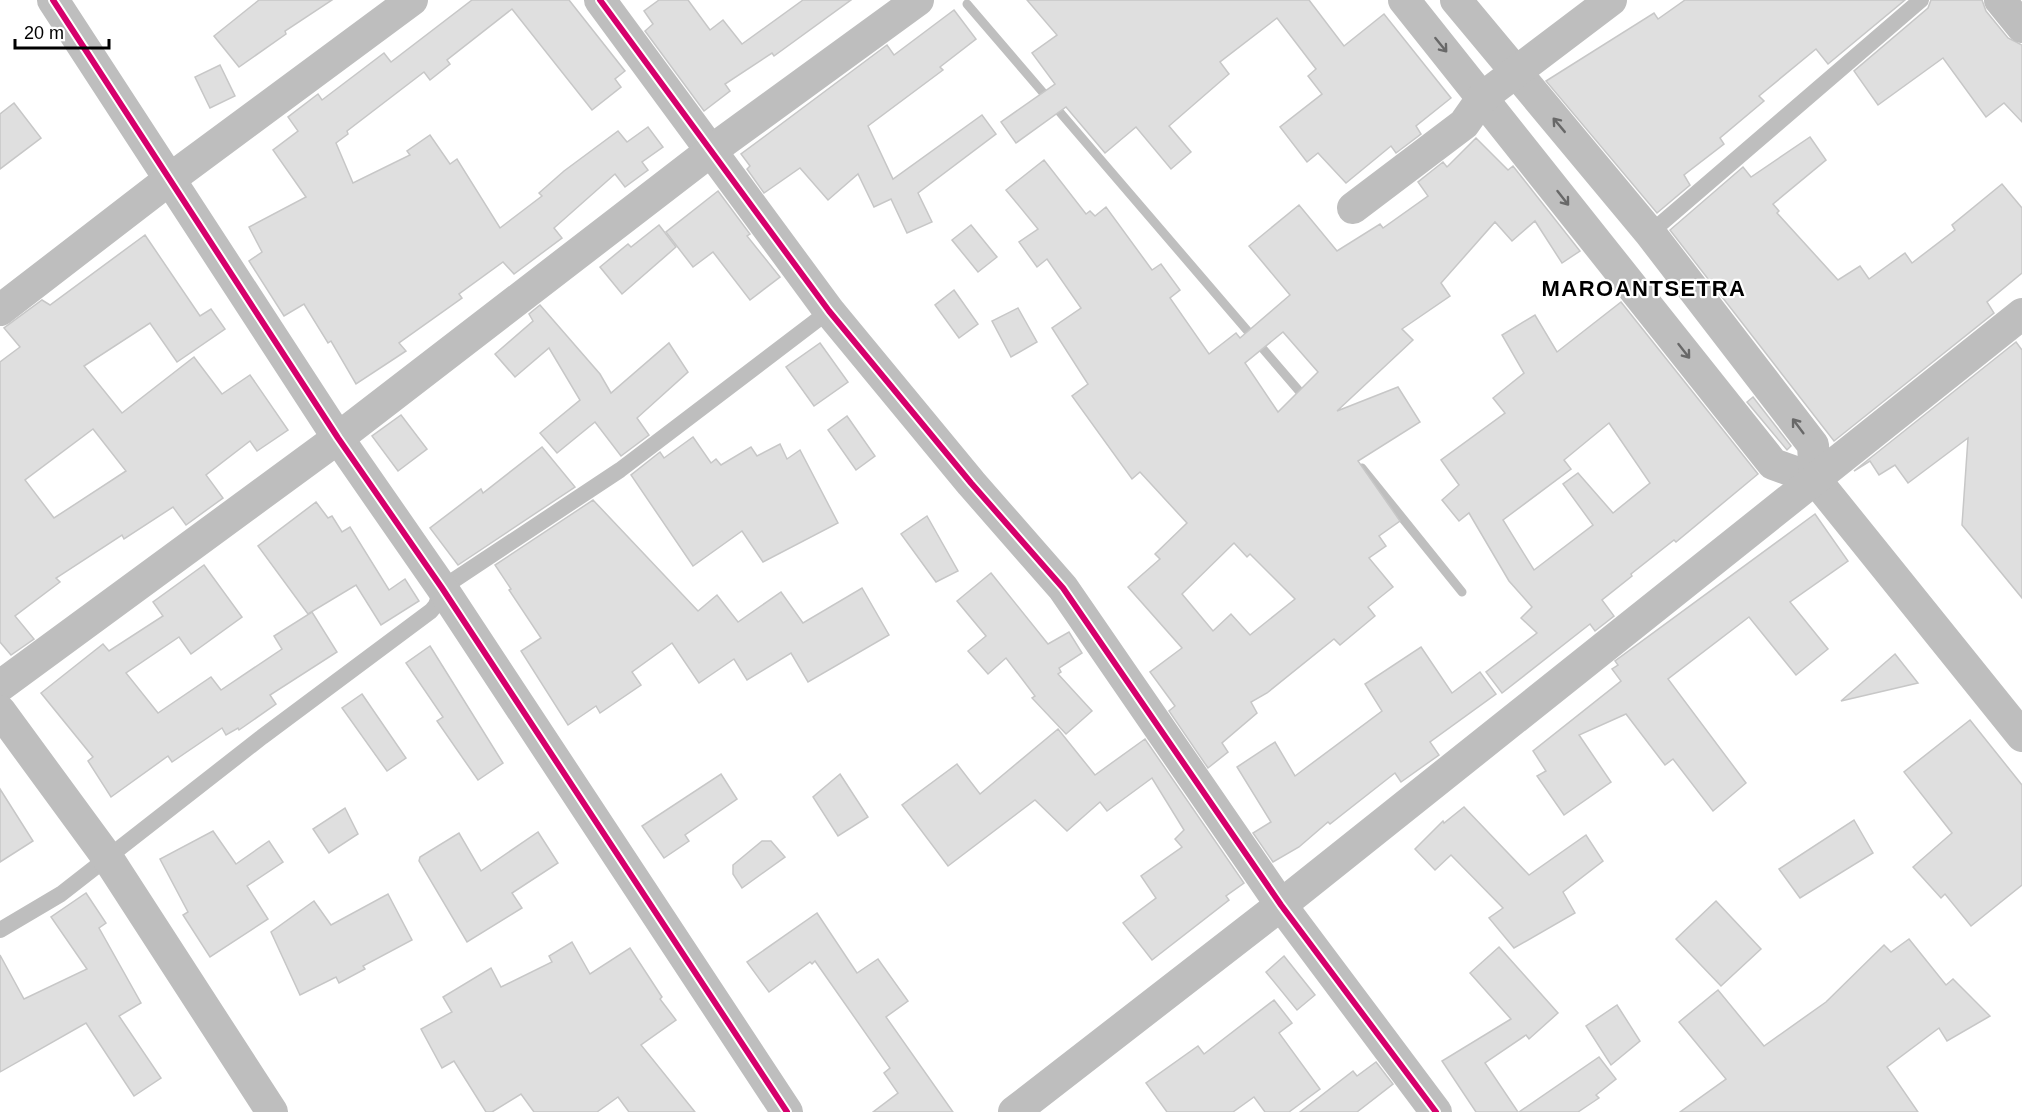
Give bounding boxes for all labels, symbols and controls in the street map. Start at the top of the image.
scale bar [15,12,110,50]
text: 20 m [24,23,64,43]
one-way arrow [1435,37,1448,53]
one-way arrow [1552,118,1566,133]
one-way arrow [1556,190,1569,206]
district label: MAROANTSETRA [1542,276,1747,301]
one-way arrow [1677,342,1690,358]
one-way arrow [1791,418,1804,434]

